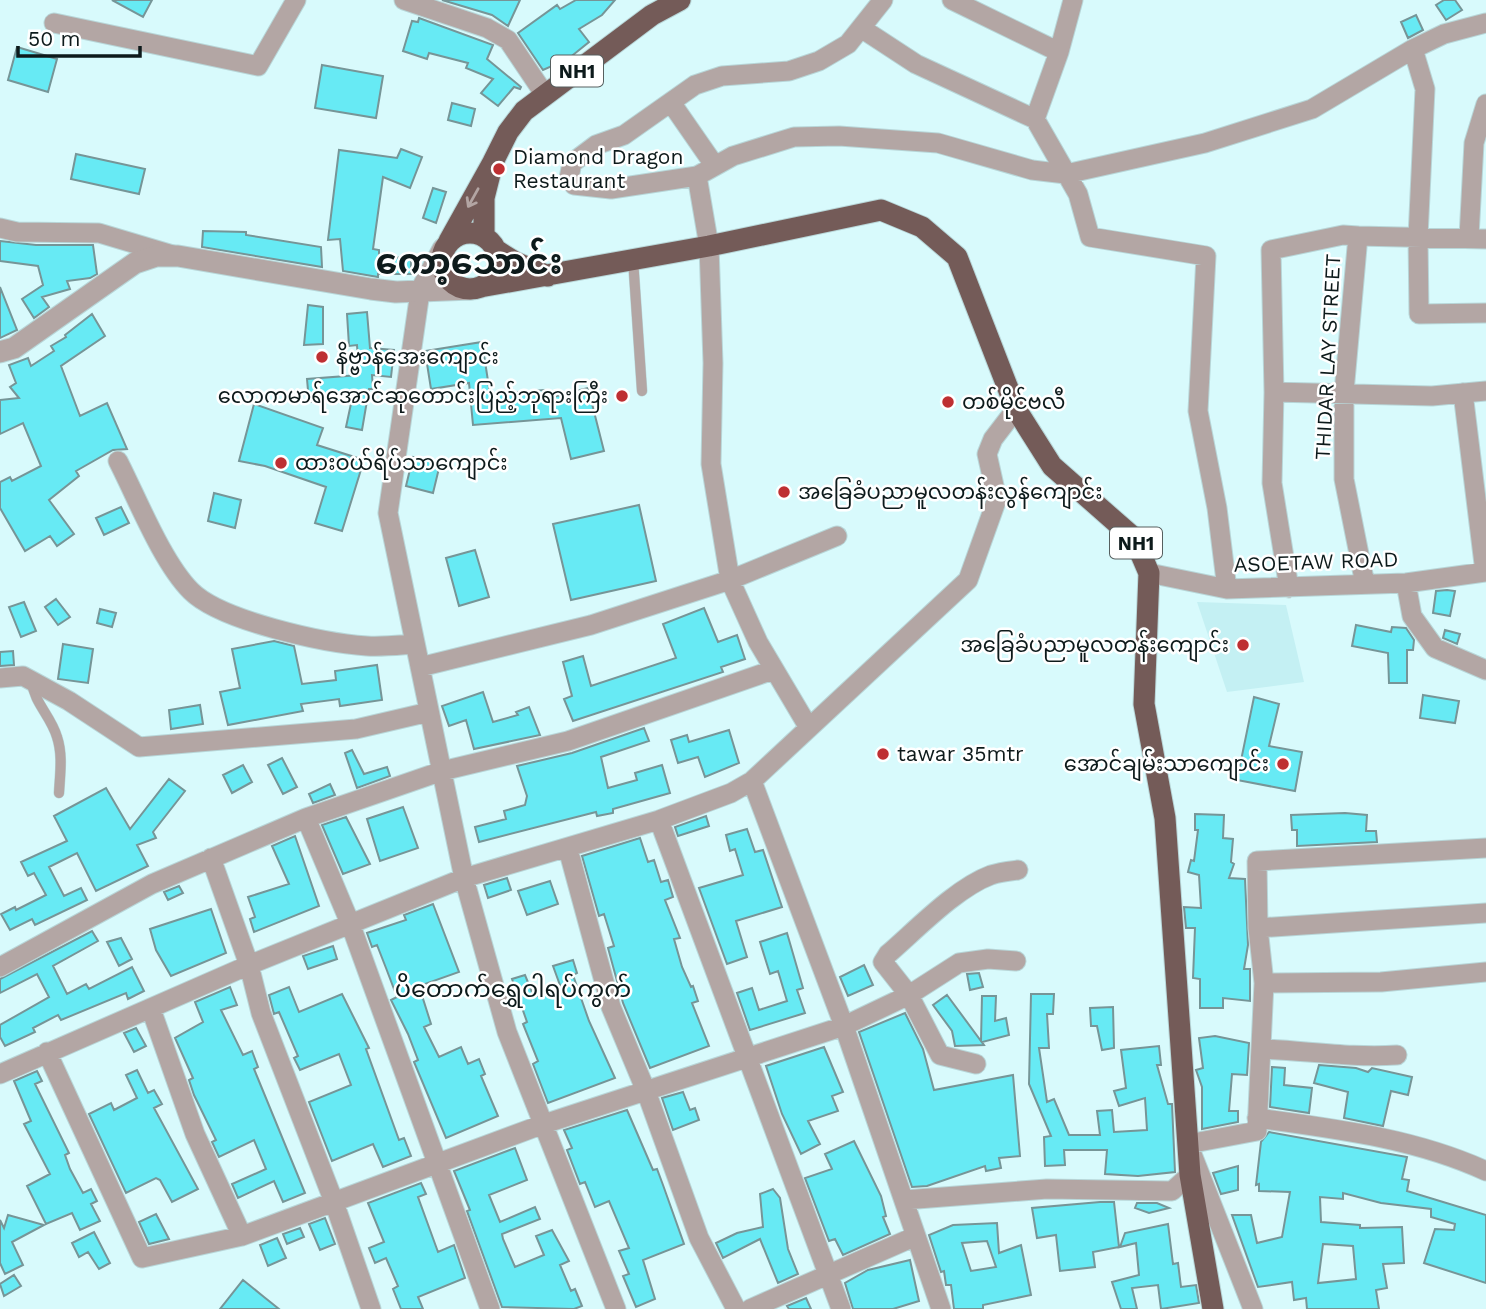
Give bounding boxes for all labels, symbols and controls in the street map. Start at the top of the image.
scale bar [18,14,140,58]
text: 50 m [28,26,80,51]
road number: NH1 [551,55,603,86]
place label: Diamond Dragon Restaurant [513,144,683,193]
marker: Diamond Dragon Restaurant [491,161,507,177]
one-way arrow [466,187,480,207]
district label: ကော့သောင်း [375,237,563,285]
street label: THIDAR LAY STREET [1310,253,1345,461]
place label: နိဗ္ဗာန်အေးကျောင်း [336,341,499,375]
marker: နိဗ္ဗာန်အေးကျောင်း [314,349,330,365]
place label: လောကမာရ်အောင်ဆုတောင်းပြည့်ဘုရားကြီး [218,380,608,413]
place label: တစ်မိုင်ဗလီ [962,386,1065,419]
marker: လောကမာရ်အောင်ဆုတောင်းပြည့်ဘုရားကြီး [614,388,630,404]
marker: တစ်မိုင်ဗလီ [940,394,956,410]
place label: ထားဝယ်ရိပ်သာကျောင်း [295,447,508,481]
marker: ထားဝယ်ရိပ်သာကျောင်း [273,455,289,471]
place label: အခြေခံပညာမူလတန်းလွန်ကျောင်း [798,476,1102,510]
marker: အခြေခံပညာမူလတန်းလွန်ကျောင်း [776,484,792,500]
road number: NH1 [1110,528,1162,558]
street label: ASOETAW ROAD [1233,546,1399,577]
place label: အခြေခံပညာမူလတန်းကျောင်း [960,629,1229,663]
marker: အခြေခံပညာမူလတန်းကျောင်း [1235,637,1251,653]
place label: tawar 35mtr [897,741,1024,766]
marker: tawar 35mtr [875,746,891,762]
place label: အောင်ချမ်းသာကျောင်း [1064,748,1269,782]
marker: အောင်ချမ်းသာကျောင်း [1275,756,1291,772]
district label: ပိတောက်ရွှေဝါရပ်ကွက် [395,973,631,1008]

